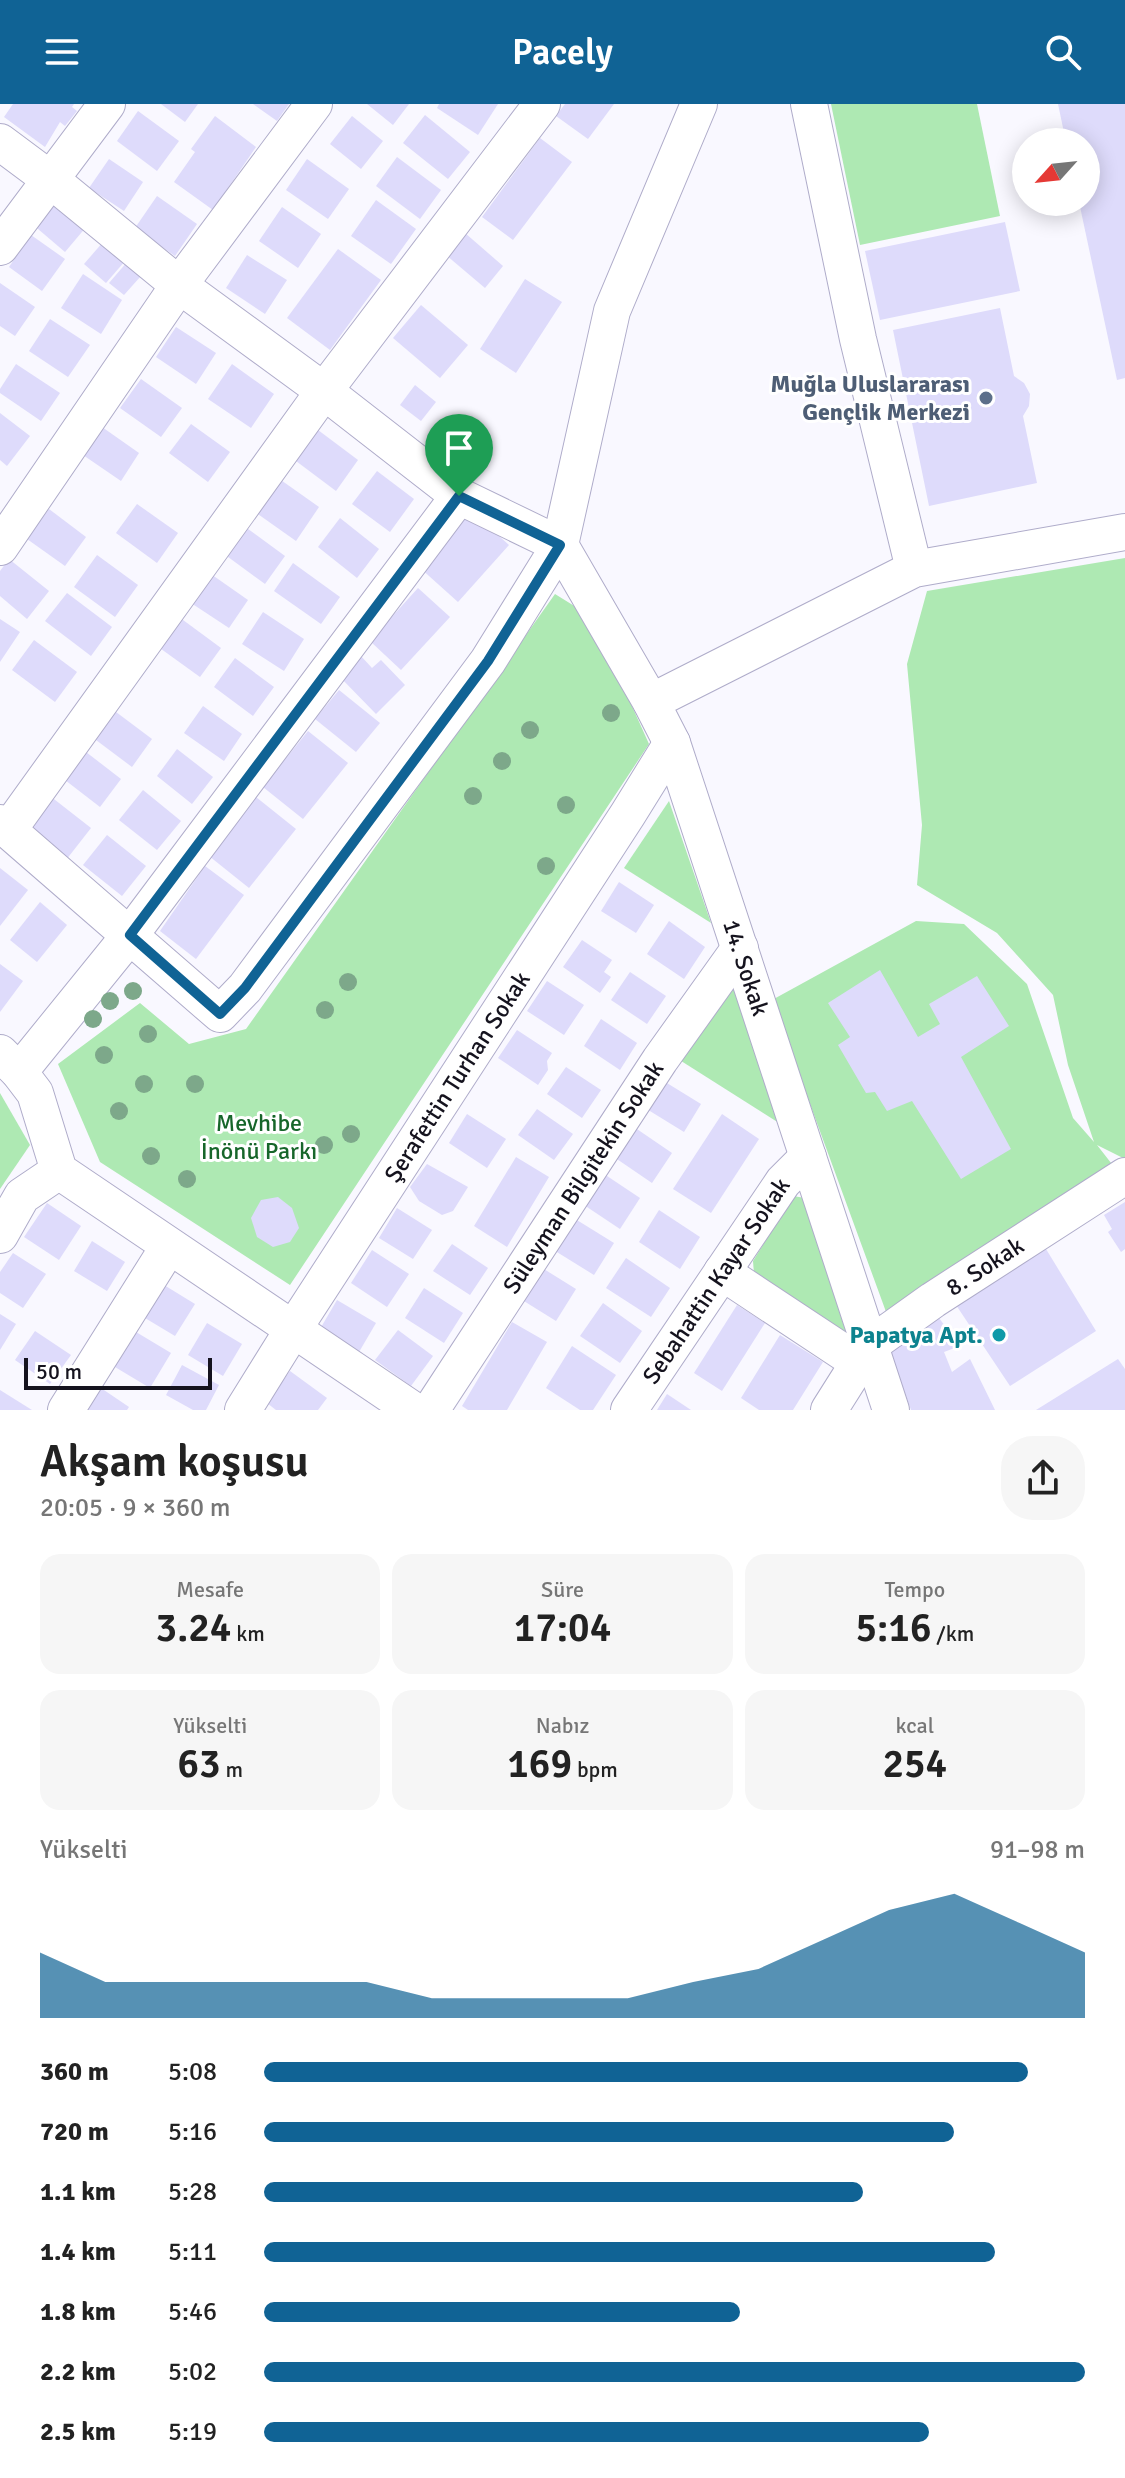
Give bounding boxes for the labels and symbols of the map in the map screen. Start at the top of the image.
north arrow [1012,128,1100,216]
place label: Muğla Uluslararası Gençlik Merkezi [771,369,970,427]
marker: Muğla Uluslararası Gençlik Merkezi [977,389,995,407]
pin [425,414,493,496]
street label: 14. Sokak [716,916,776,1020]
street label: Şerafettin Turhan Sokak [378,966,537,1188]
street label: Süleyman Bilgitekin Sokak [496,1055,670,1299]
park label: Mevhibe İnönü Parkı [201,1108,317,1166]
street label: Sebahattin Kayar Sokak [636,1172,797,1390]
street label: 8. Sokak [940,1230,1029,1303]
place label: Papatya Apt. [849,1320,983,1350]
marker: Papatya Apt. [990,1326,1008,1344]
scale bar [24,1354,212,1390]

